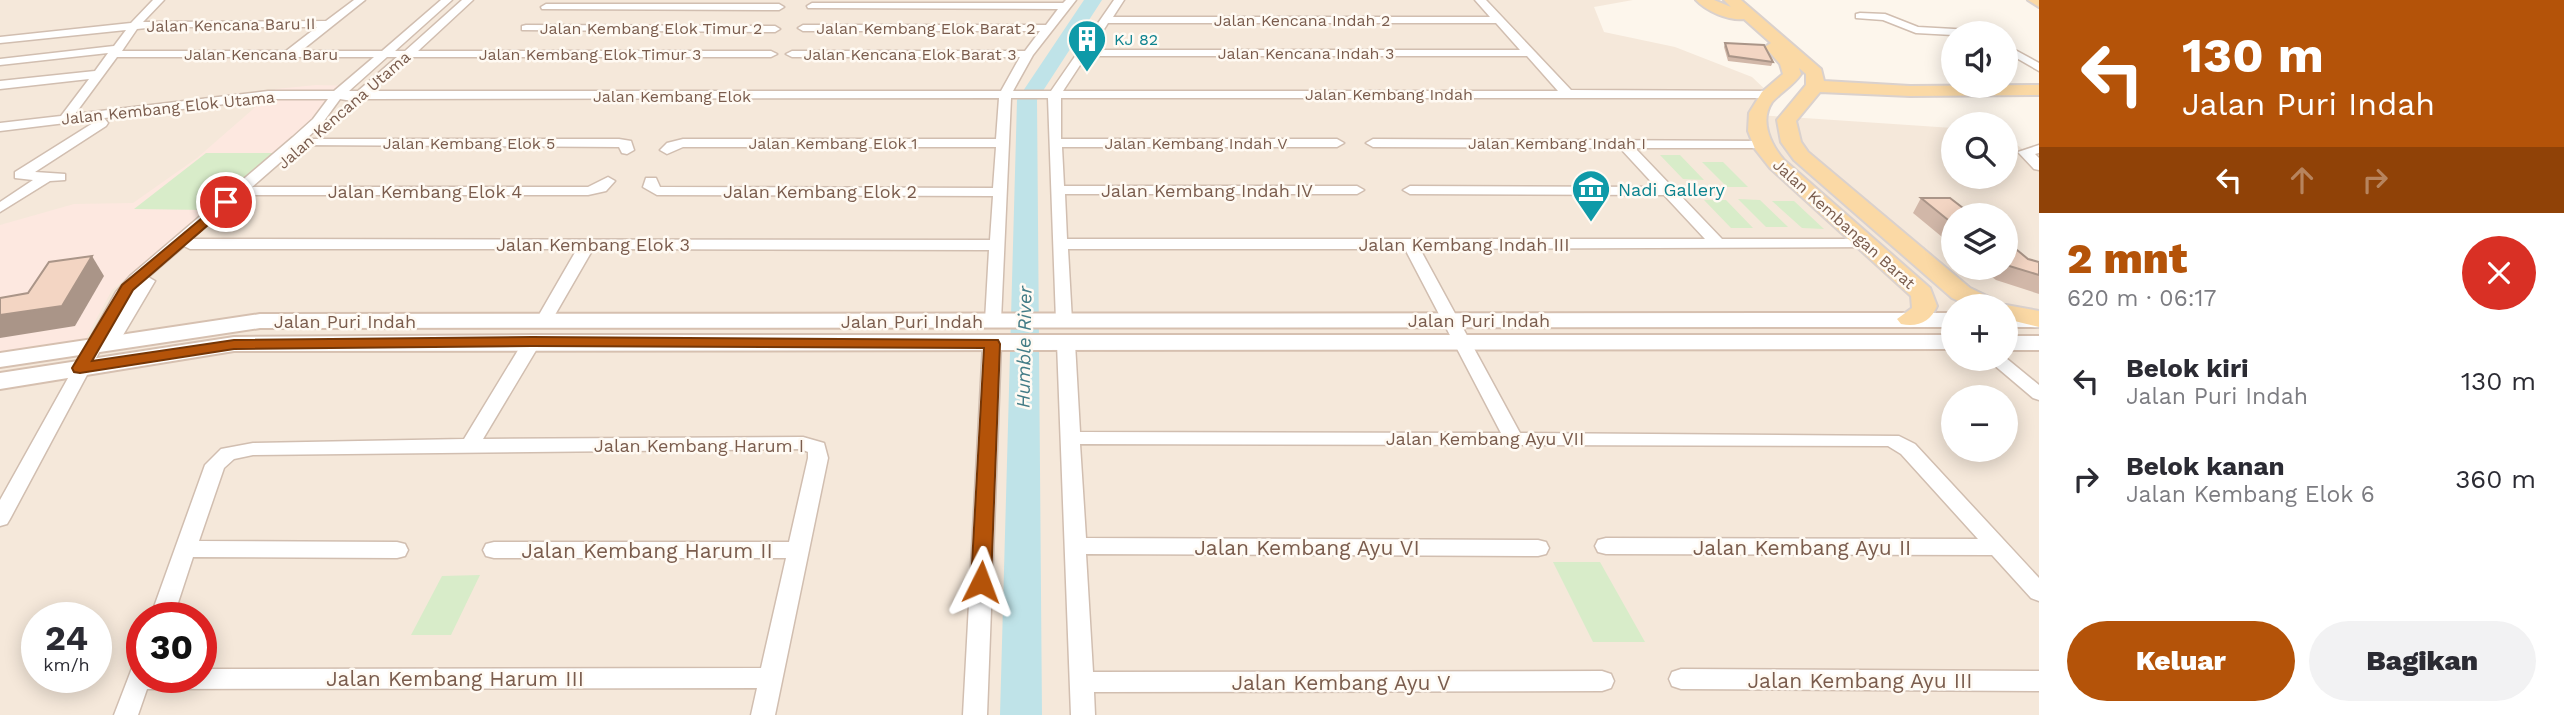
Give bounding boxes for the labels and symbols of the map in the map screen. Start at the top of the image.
street label: Jalan Kencana Indah 2 [1214,11,1390,30]
street label: Jalan Kencana Baru II [146,14,316,36]
building icon: KJ 82 [1066,18,1108,73]
street label: Jalan Kembang Elok Timur 2 [540,19,762,38]
street label: Jalan Kembang Elok Barat 2 [816,19,1036,38]
place label: KJ 82 [1114,30,1158,49]
street label: Jalan Kencana Indah 3 [1218,44,1394,63]
street label: Jalan Kencana Baru [184,45,338,64]
street label: Jalan Kembang Elok Timur 3 [479,45,701,64]
street label: Jalan Kencana Elok Barat 3 [803,45,1017,64]
street label: Jalan Kencana Utama [274,47,414,173]
street label: Jalan Kembang Indah [1305,85,1473,104]
street label: Jalan Kembang Elok Utama [60,87,276,129]
street label: Jalan Kembang Elok [593,87,751,106]
street label: Jalan Kembang Elok 5 [383,134,555,153]
street label: Jalan Kembang Elok 1 [748,134,918,153]
street label: Jalan Kembang Indah V [1104,134,1288,153]
street label: Jalan Kembang Indah I [1468,134,1646,153]
street label: Jalan Kembangan Barat [1769,155,1919,293]
museum icon: Nadi Gallery [1570,168,1612,223]
pin [196,172,256,232]
place label: Nadi Gallery [1618,179,1725,200]
street label: Jalan Kembang Indah IV [1101,180,1313,201]
street label: Jalan Kembang Elok 4 [328,181,522,202]
street label: Jalan Kembang Elok 2 [723,181,917,202]
street label: Jalan Kembang Elok 3 [496,234,690,255]
street label: Jalan Kembang Indah III [1358,234,1570,255]
water label: Humble River [1011,285,1037,408]
street label: Jalan Puri Indah [1408,310,1550,331]
street label: Jalan Puri Indah [274,311,416,332]
street label: Jalan Puri Indah [841,311,983,332]
street label: Jalan Kembang Ayu VII [1386,428,1584,449]
street label: Jalan Kembang Harum I [594,435,804,456]
street label: Jalan Kembang Ayu VI [1194,535,1420,560]
street label: Jalan Kembang Ayu II [1693,535,1911,560]
street label: Jalan Kembang Harum II [521,538,773,563]
position arrow [944,545,1018,619]
speed limit sign: 30 [126,602,217,693]
street label: Jalan Kembang Harum III [326,666,584,691]
street label: Jalan Kembang Ayu III [1748,668,1972,693]
street label: Jalan Kembang Ayu V [1231,670,1451,695]

